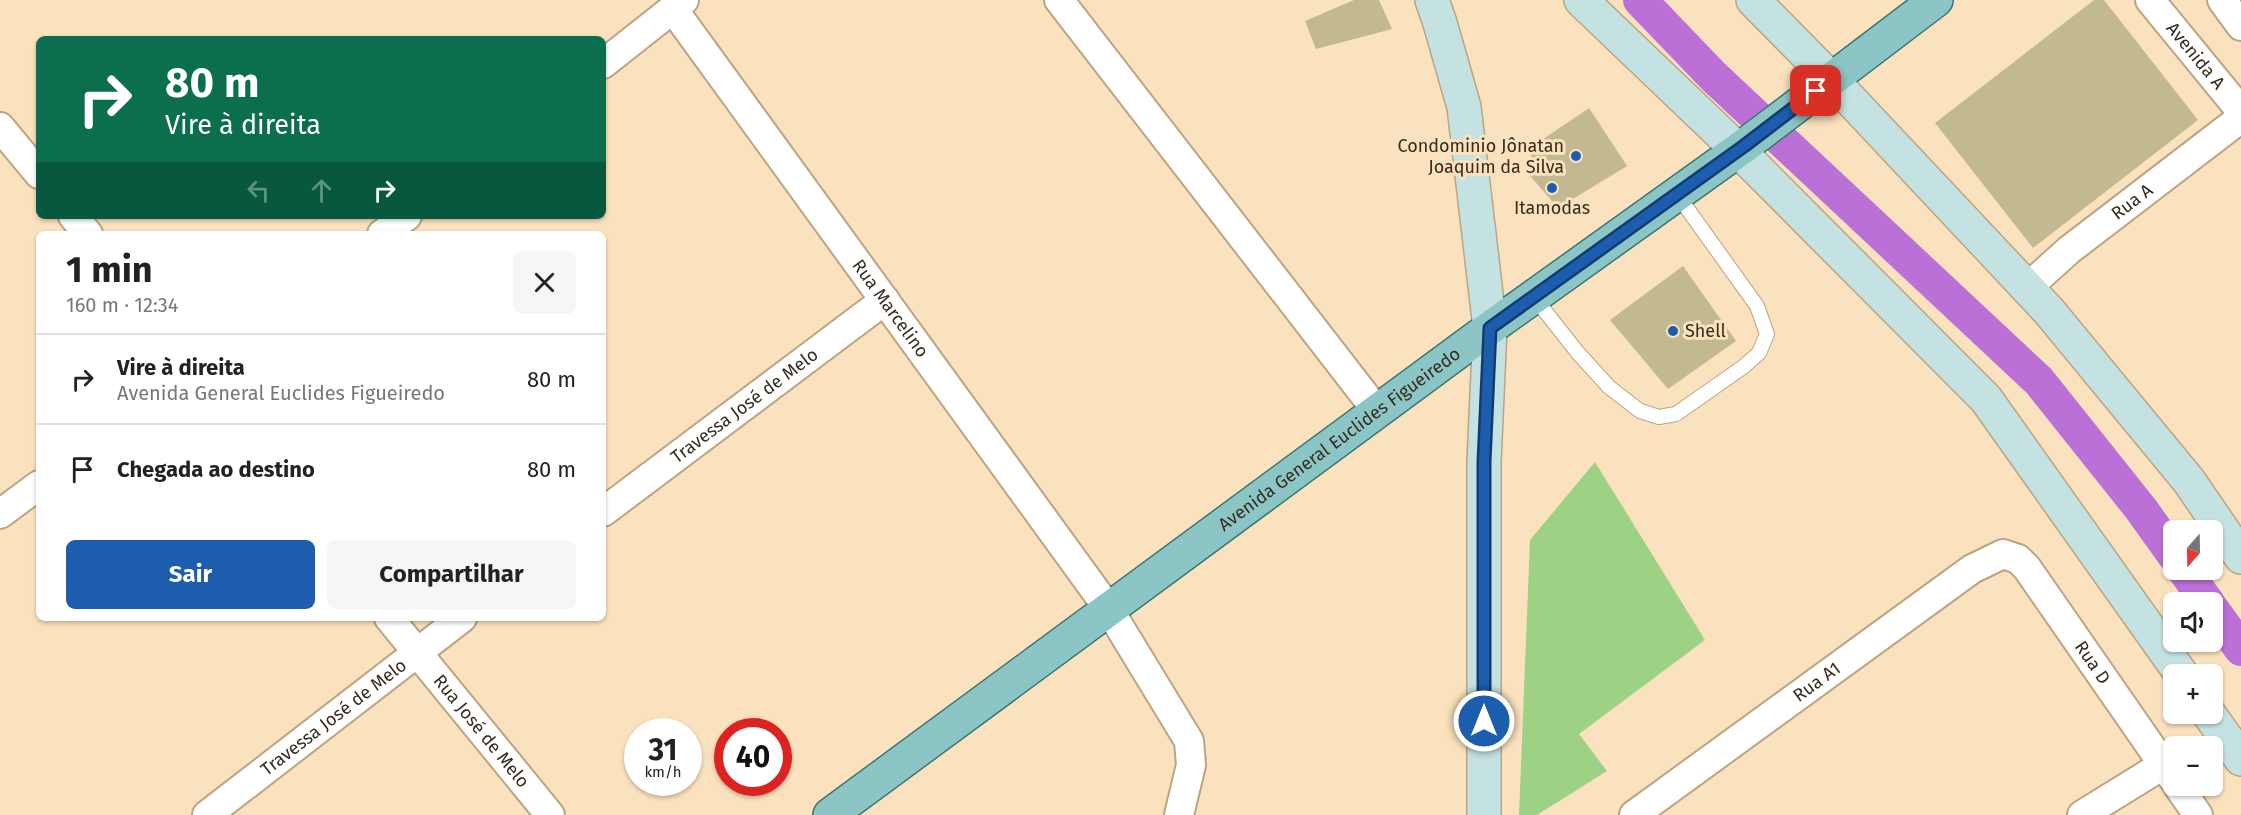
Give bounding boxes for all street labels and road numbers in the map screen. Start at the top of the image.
street label: Avenida A [2162,18,2230,94]
street label: Rua A [2107,178,2158,224]
street label: Rua Marcelino [848,255,933,362]
street label: Travessa José de Melo [667,343,822,468]
street label: Avenida General Euclides Figueiredo [1214,343,1465,536]
street label: Rua D [2070,637,2115,688]
street label: Travessa José de Melo [256,654,411,780]
street label: Rua A1 [1789,657,1845,707]
street label: Rua José de Melo [429,670,534,792]

